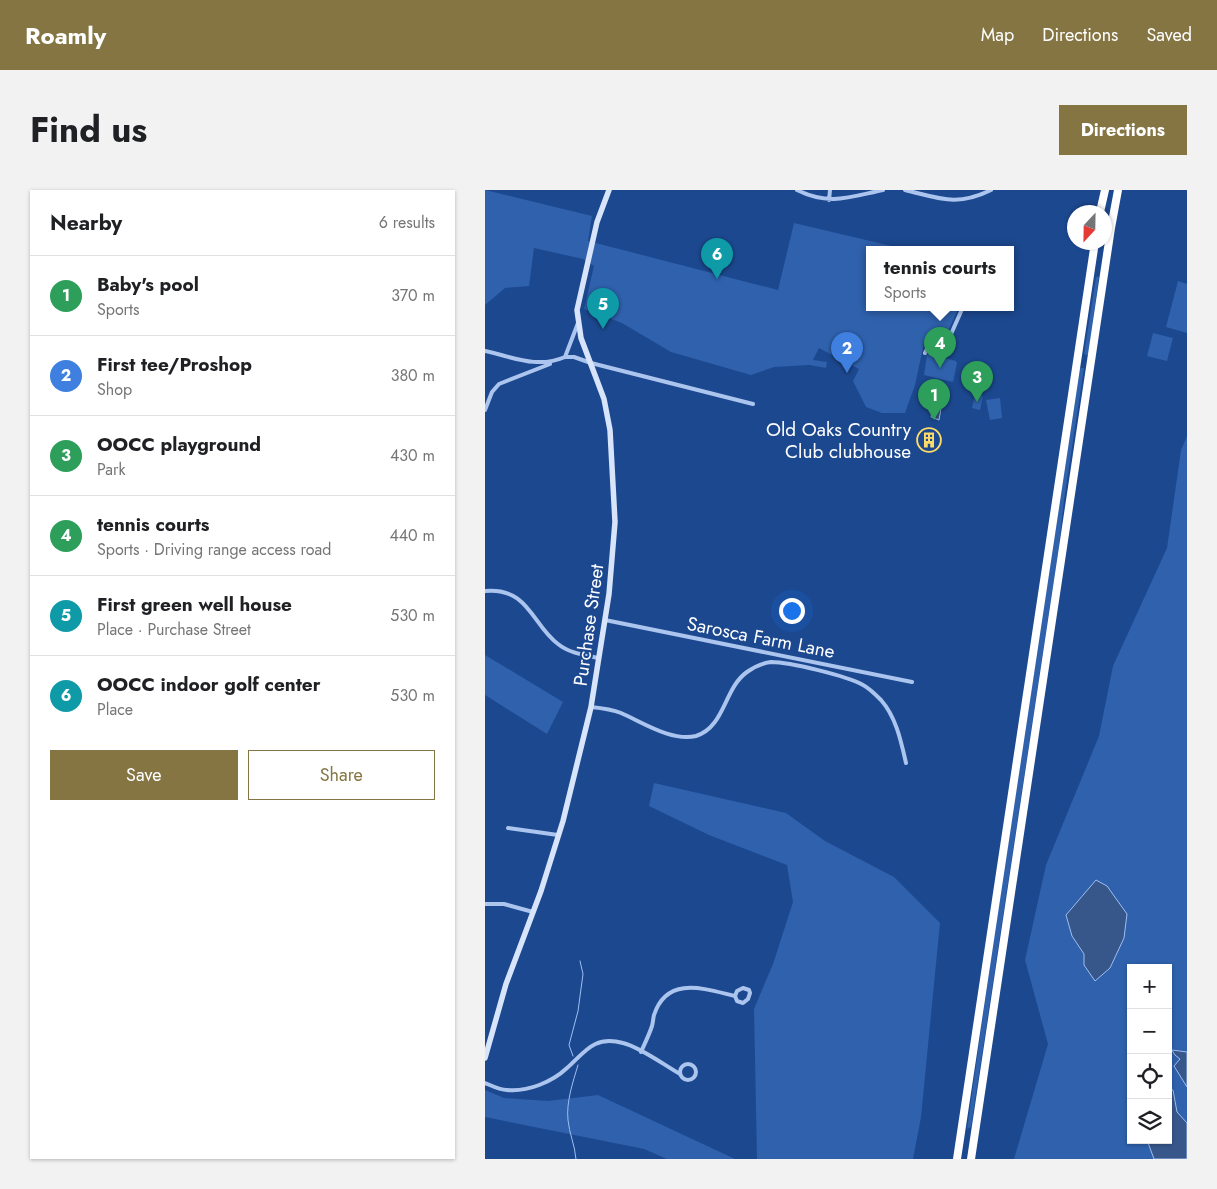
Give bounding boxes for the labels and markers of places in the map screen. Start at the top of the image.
pin: 6 [701,238,733,279]
pin: 5 [587,288,619,329]
pin: 4 [924,327,956,368]
pin: 2 [831,332,863,373]
pin: 3 [961,361,993,402]
pin: 1 [918,379,950,420]
place label: Old Oaks Country Club clubhouse [766,416,912,465]
building icon: Old Oaks Country Club clubhouse [916,427,942,453]

